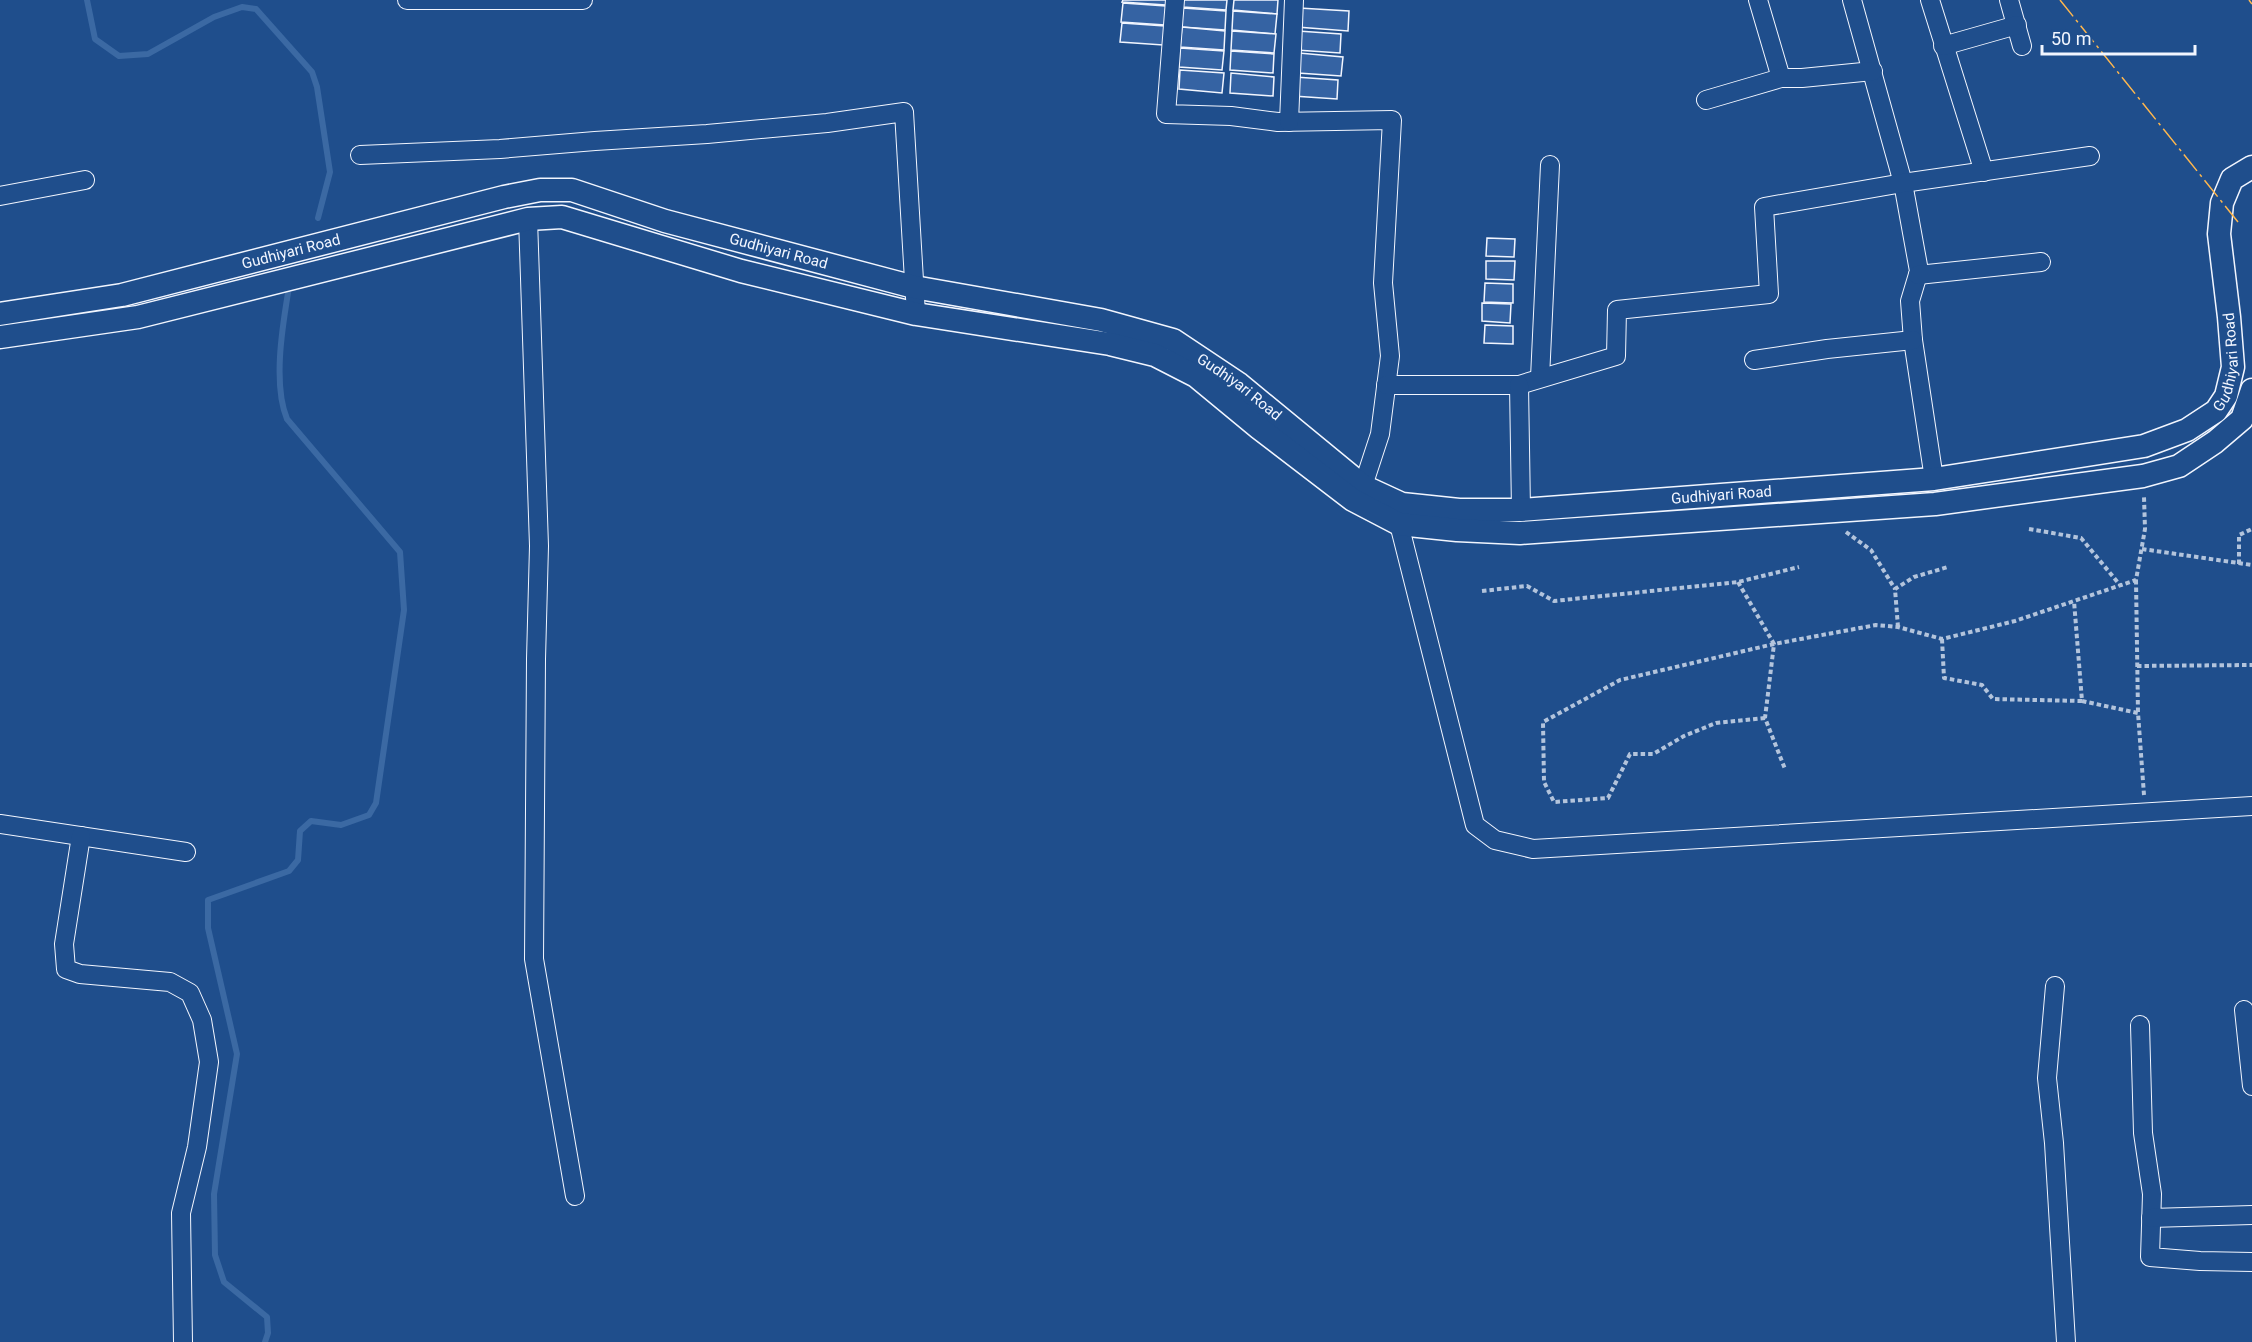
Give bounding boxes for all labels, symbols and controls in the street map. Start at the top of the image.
scale bar [2042,18,2195,56]
text: 50 m [2051,28,2091,49]
street label: Gudhiyari Road [727,229,830,273]
street label: Gudhiyari Road [240,230,342,273]
street label: Gudhiyari Road [2209,312,2242,415]
street label: Gudhiyari Road [1194,350,1285,424]
street label: Gudhiyari Road [1670,482,1773,508]

